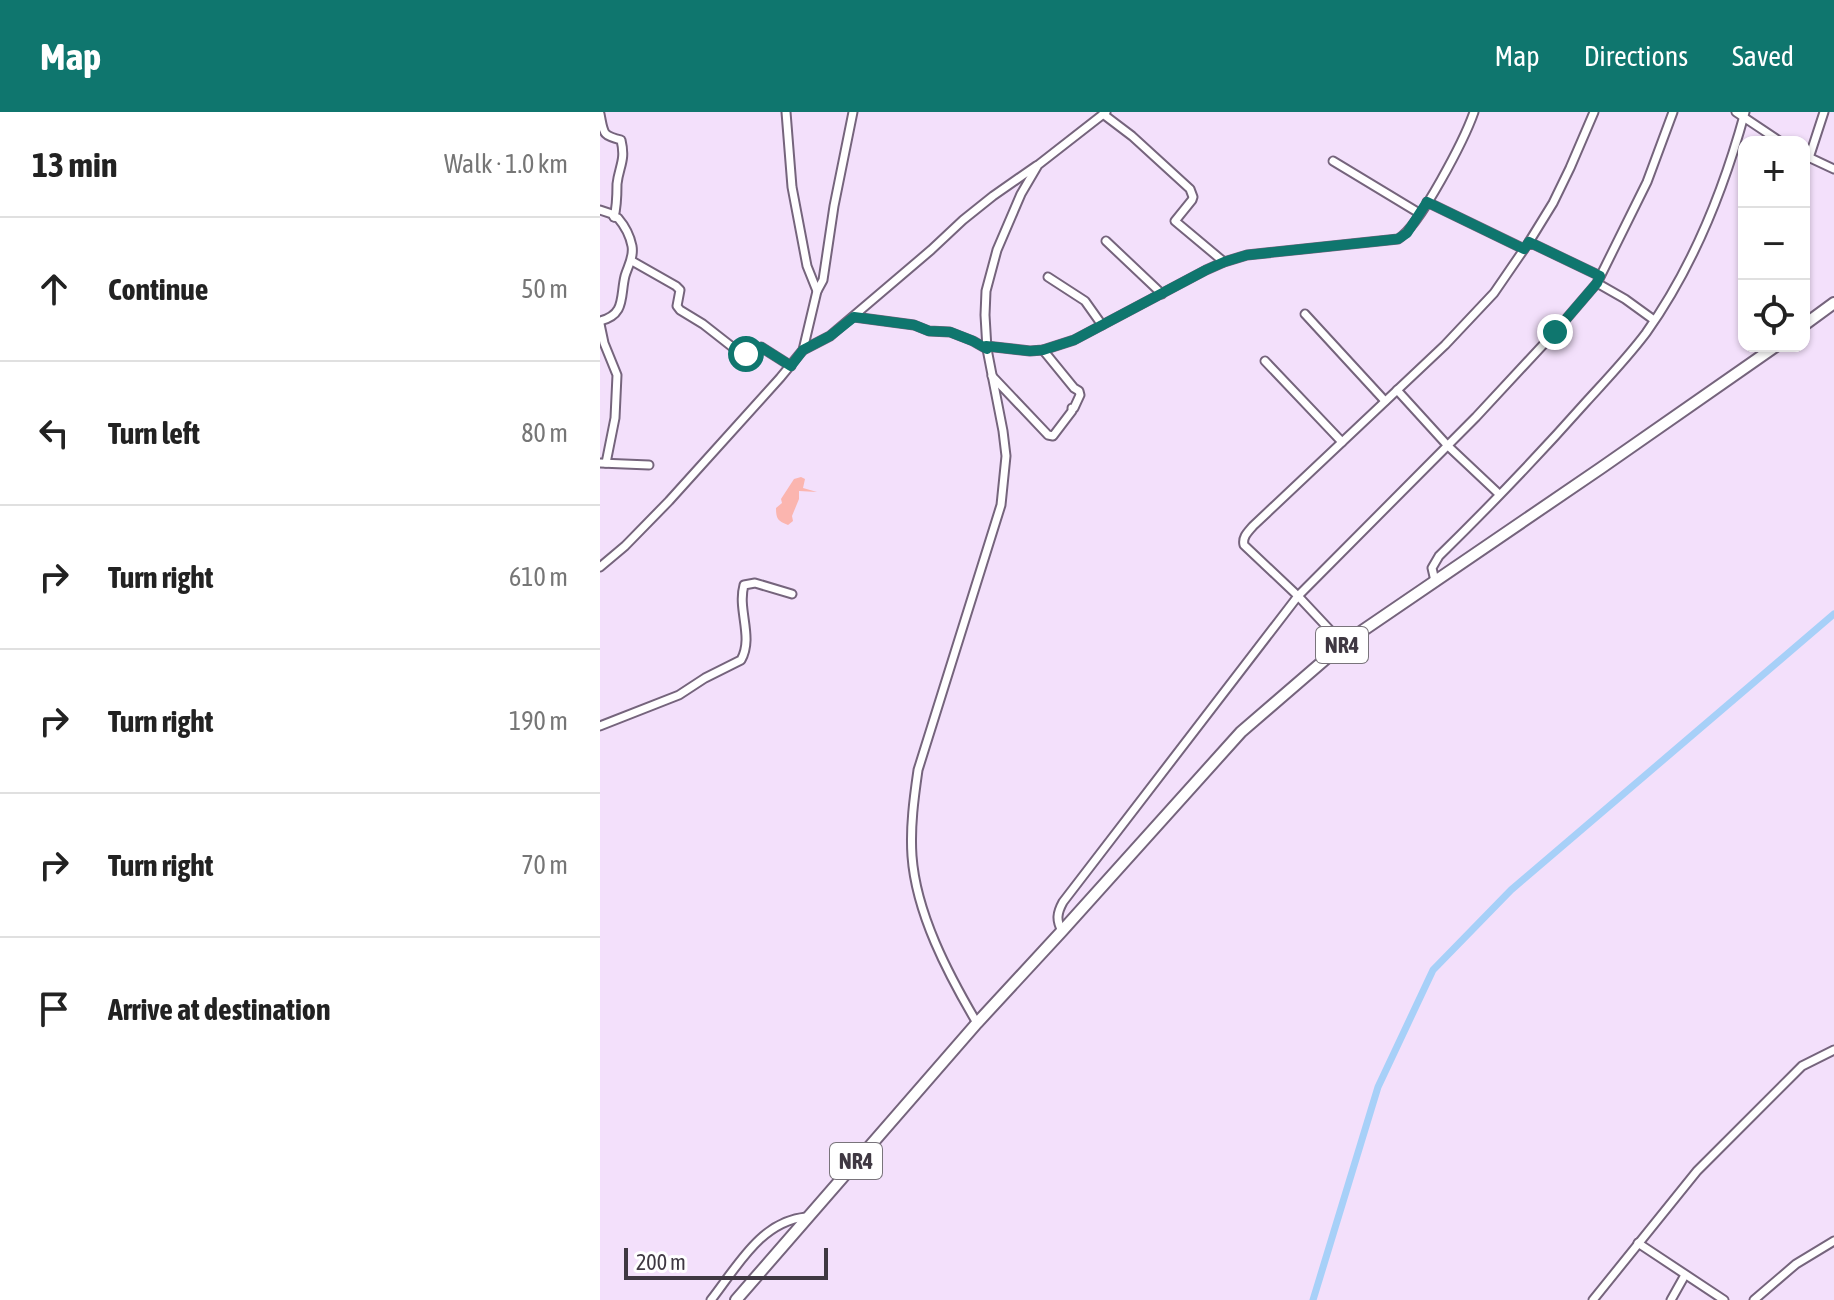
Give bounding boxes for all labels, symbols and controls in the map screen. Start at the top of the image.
text: Map [40,35,101,78]
text: Map [1495,40,1540,72]
text: Directions [1584,40,1688,72]
text: Saved [1732,40,1794,72]
map controls [1738,136,1810,352]
button: + [1738,136,1810,208]
text: 13 min [32,145,117,184]
text: Walk · 1.0 km [444,149,568,179]
button: − [1738,208,1810,280]
icon: ahead [32,267,76,311]
text: Continue [108,272,208,306]
text: 50 m [521,274,568,304]
button: locate [1738,280,1810,352]
route end [1537,314,1573,350]
route start [728,336,764,372]
icon: left [32,411,76,455]
text: Turn left [108,416,200,450]
text: 80 m [521,418,568,448]
icon: right [32,555,76,599]
text: Turn right [108,560,214,594]
text: 610 m [509,562,568,592]
road number: NR4 [1316,627,1368,663]
icon: right [32,699,76,743]
text: Turn right [108,704,214,738]
text: 190 m [509,706,568,736]
icon: right [32,843,76,887]
text: Turn right [108,848,214,882]
text: 70 m [521,850,568,880]
icon: arrive [32,987,76,1031]
text: Arrive at destination [108,992,330,1026]
road number: NR4 [830,1143,882,1179]
scale bar [624,1244,828,1280]
text: 200 m [636,1249,686,1275]

